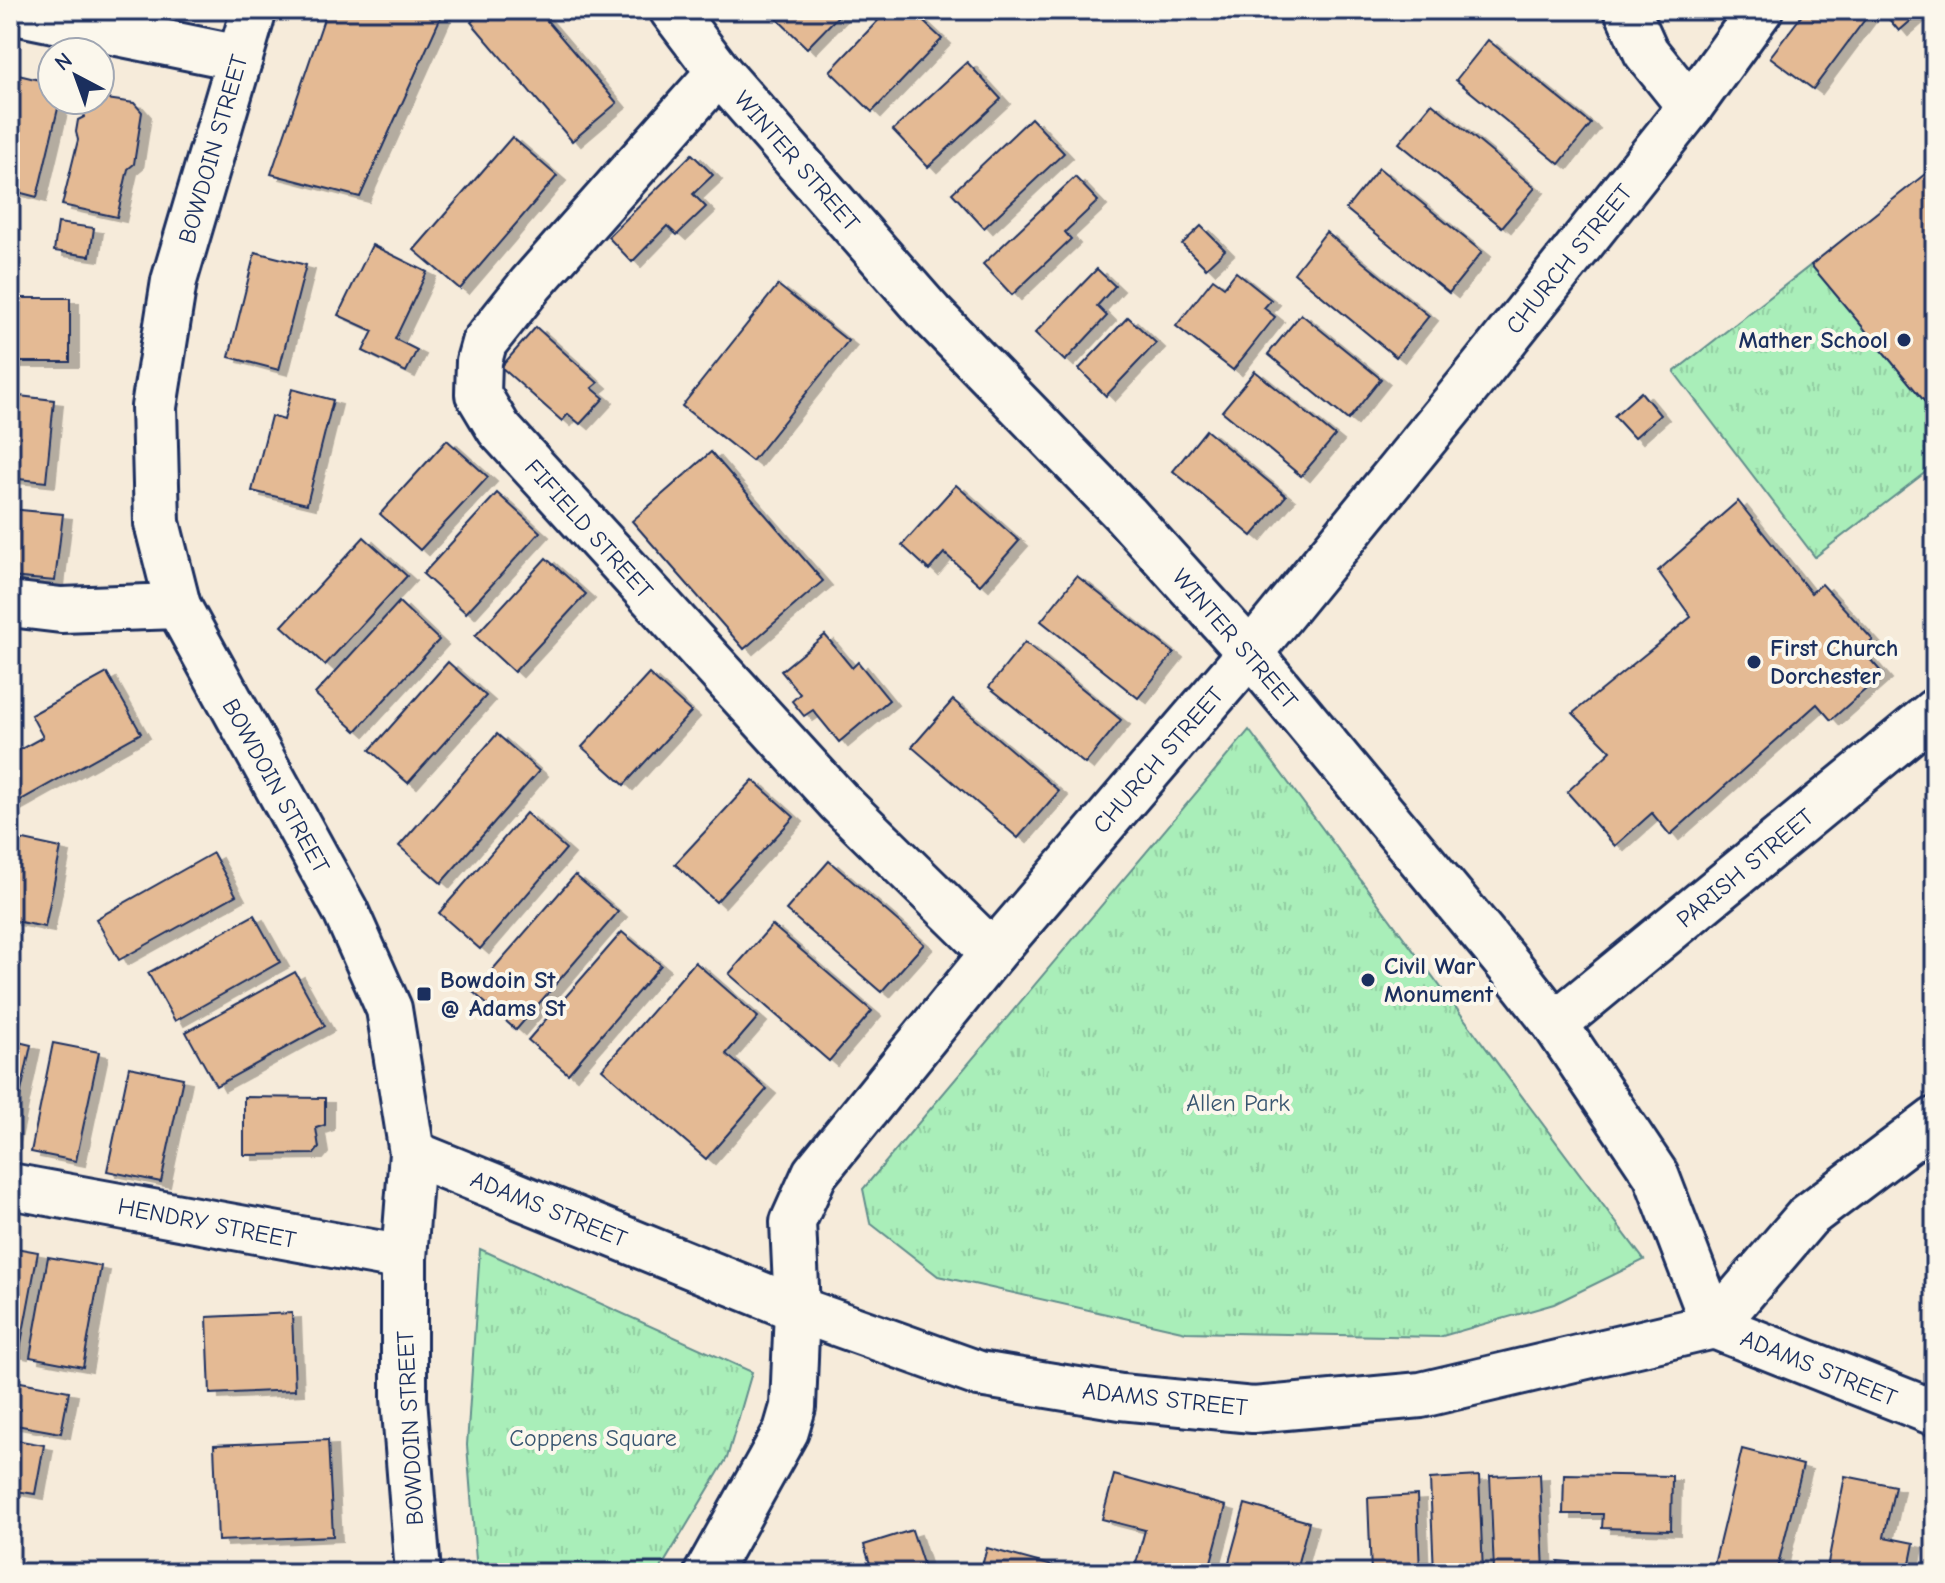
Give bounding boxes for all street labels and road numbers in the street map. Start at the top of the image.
street label: BOWDOIN STREET [173,51,253,247]
street label: WINTER STREET [728,85,866,237]
street label: CHURCH STREET [1500,178,1638,340]
street label: FIFIELD STREET [519,454,659,605]
street label: WINTER STREET [1166,563,1304,715]
street label: CHURCH STREET [1087,681,1229,839]
street label: BOWDOIN STREET [216,694,336,879]
street label: PARISH STREET [1671,802,1820,933]
street label: ADAMS STREET [467,1165,632,1253]
street label: HENDRY STREET [116,1192,299,1254]
street label: ADAMS STREET [1737,1324,1902,1412]
street label: BOWDOIN STREET [391,1329,429,1526]
street label: ADAMS STREET [1081,1376,1249,1422]

